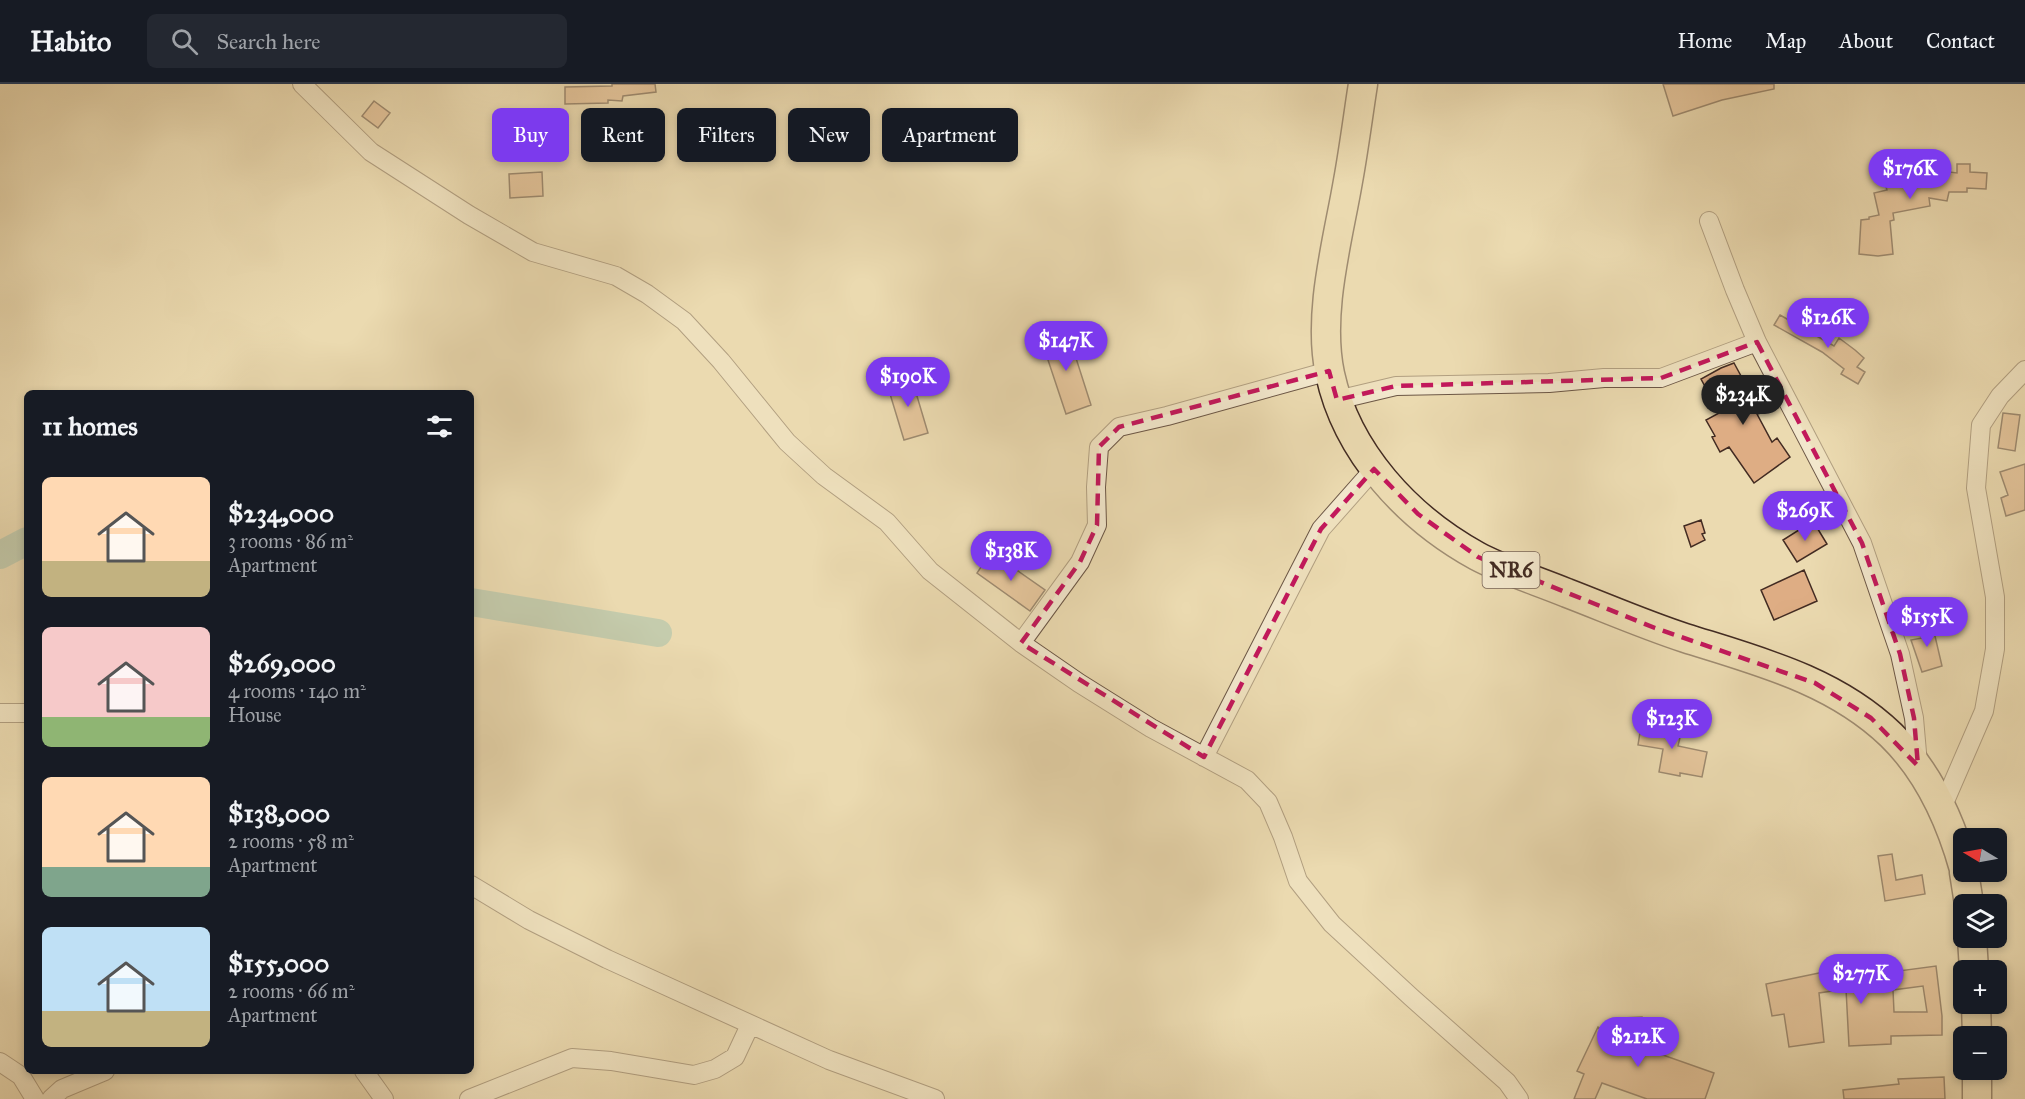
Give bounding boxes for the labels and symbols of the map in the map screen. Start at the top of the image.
pin: $176K [1868,149,1952,200]
pin: $126K [1786,298,1870,349]
pin: $147K [1024,321,1108,372]
pin: $190K [866,357,950,408]
pin: $234K [1701,375,1785,426]
pin: $269K [1763,491,1847,542]
pin: $138K [969,531,1053,582]
road number: NR6 [1482,552,1540,588]
pin: $155K [1885,597,1969,648]
pin: $123K [1630,699,1714,750]
north arrow [1953,828,2007,882]
pin: $277K [1819,954,1903,1005]
pin: $212K [1596,1017,1680,1068]

